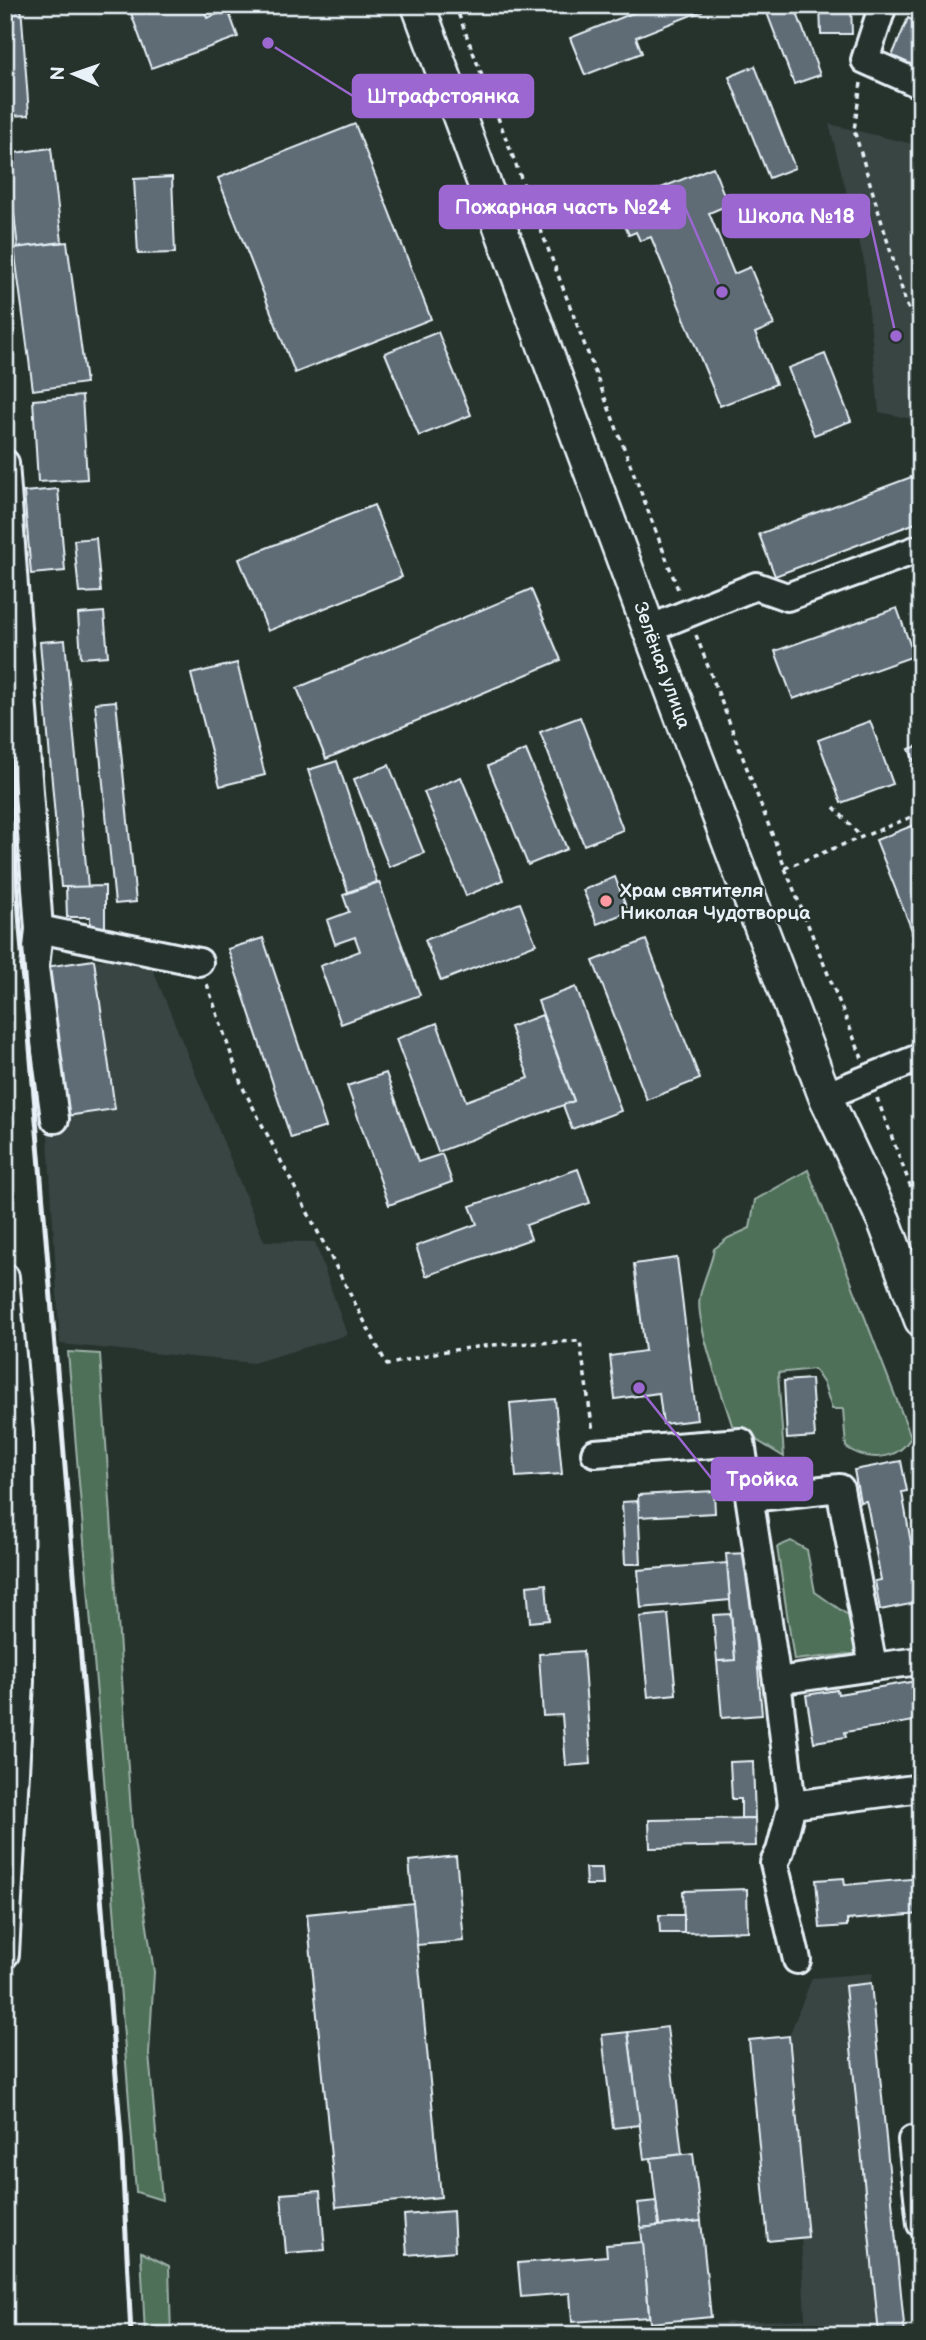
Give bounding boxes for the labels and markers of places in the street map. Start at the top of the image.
callout: Штрафстоянка [353,75,533,117]
callout: Пожарная часть №24 [440,186,685,228]
callout: Школа №18 [723,195,869,237]
place label: Храм святителя Николая Чудотворца [619,880,811,925]
marker: Храм святителя Николая Чудотворца [598,893,614,909]
callout: Тройка [712,1458,812,1500]

